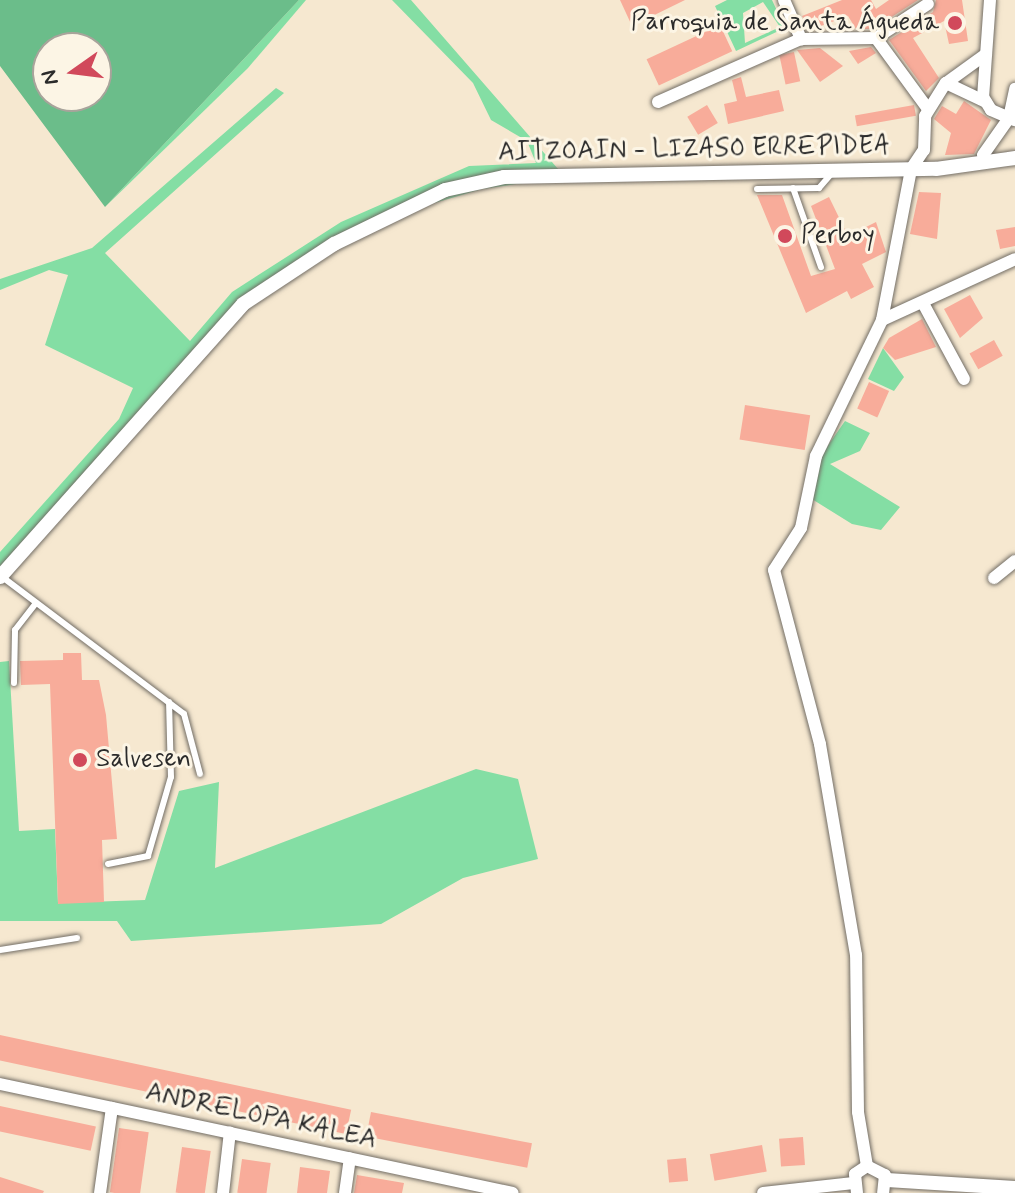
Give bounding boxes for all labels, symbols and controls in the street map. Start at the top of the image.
place label: Parroquia de Santa Águeda [640,7,939,39]
marker: Parroquia de Santa Águeda [946,14,964,32]
north arrow [32,32,112,112]
text: N [35,67,66,88]
street label: AITZOAIN - LIZASO ERREPIDEA [498,131,890,169]
place label: Perboy [801,220,875,252]
marker: Perboy [776,227,794,245]
place label: Salvesen [96,744,191,776]
marker: Salvesen [71,751,89,769]
street label: ANDRELOPA KALEA [140,1077,382,1157]

